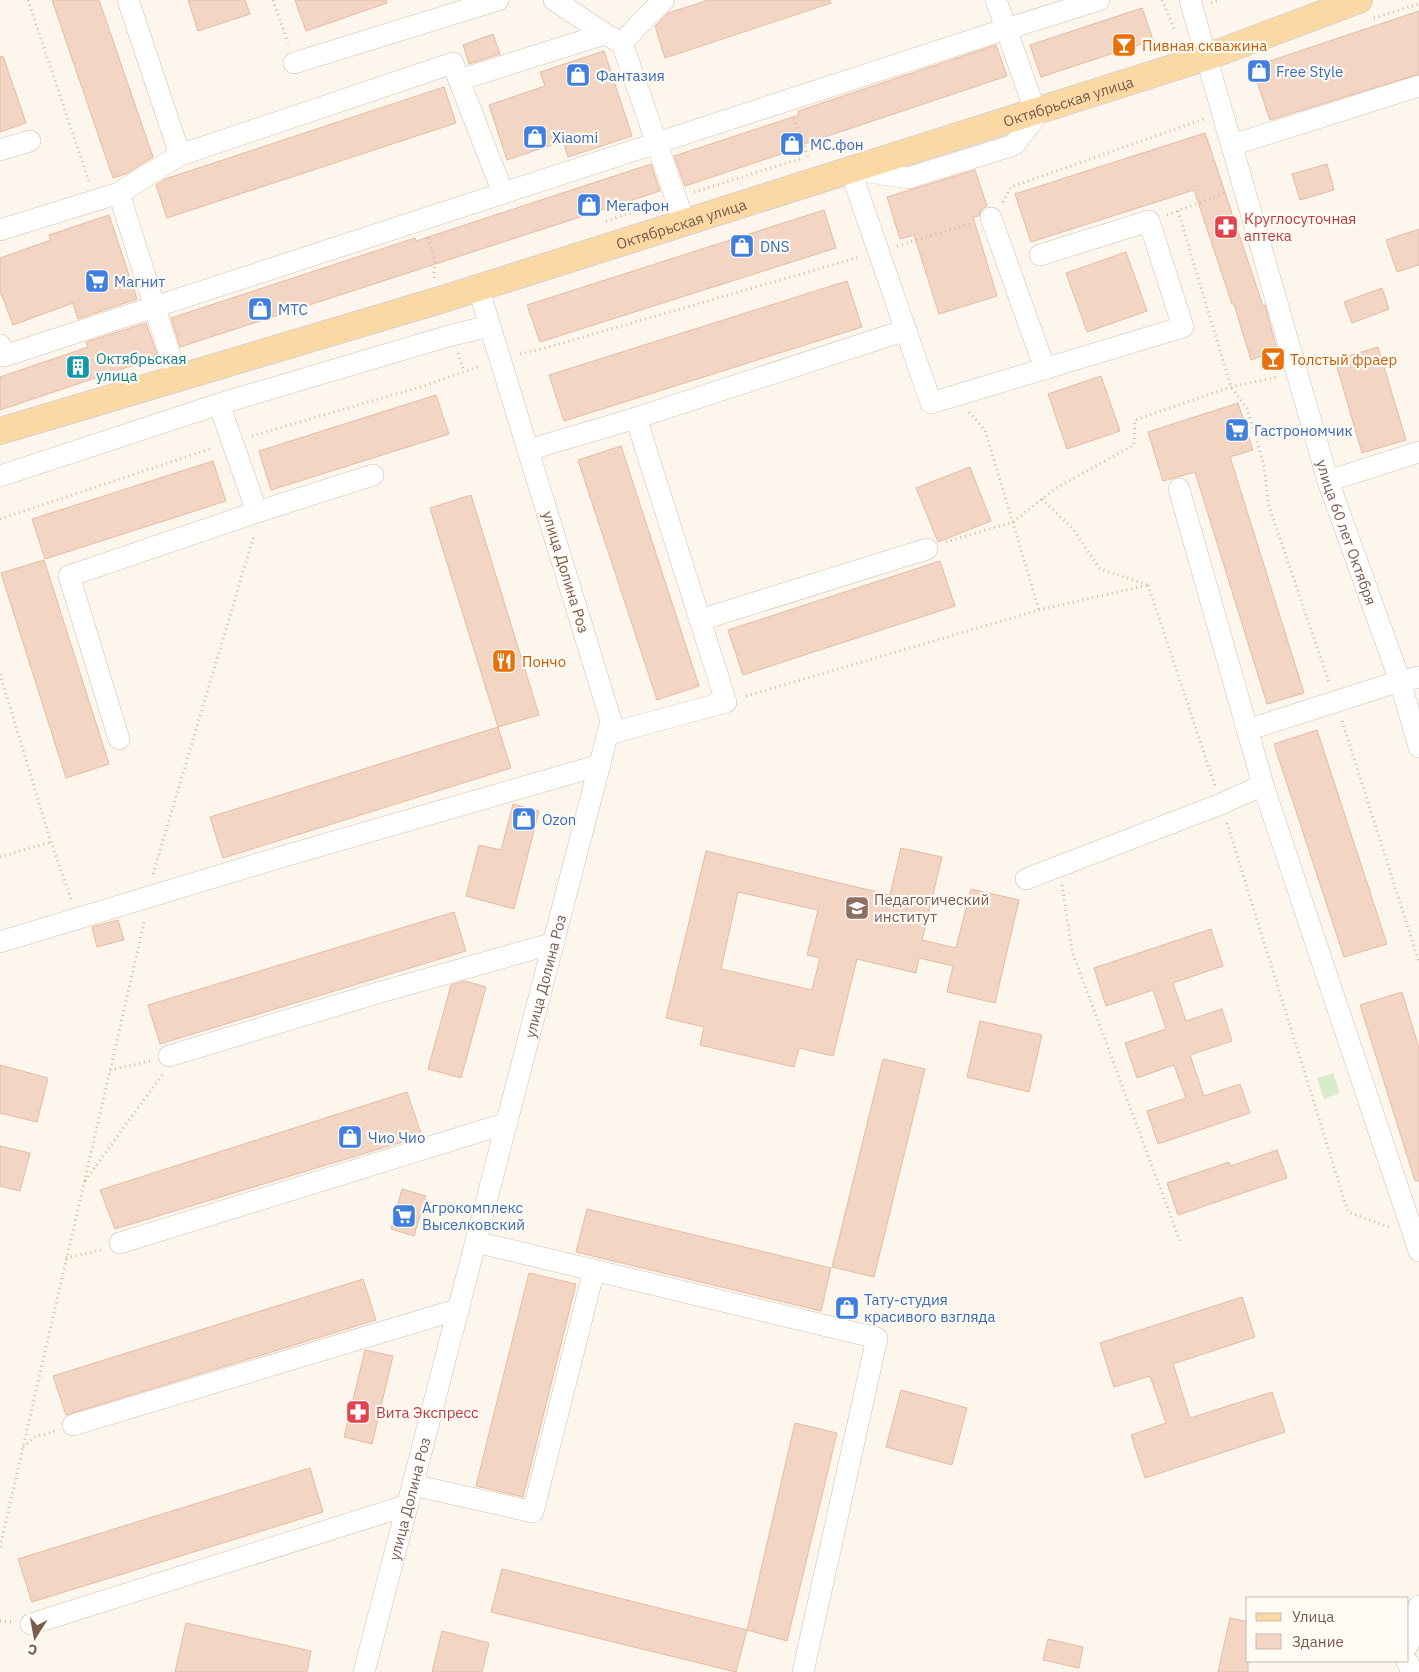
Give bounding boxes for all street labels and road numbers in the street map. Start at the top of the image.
street label: Октябрьская улица [1001,71,1136,131]
street label: Октябрьская улица [614,194,749,253]
street label: улица 60 лет Октября [1313,457,1381,608]
street label: улица Долина Роз [538,509,594,635]
street label: улица Долина Роз [520,912,570,1040]
street label: улица Долина Роз [384,1435,434,1562]

